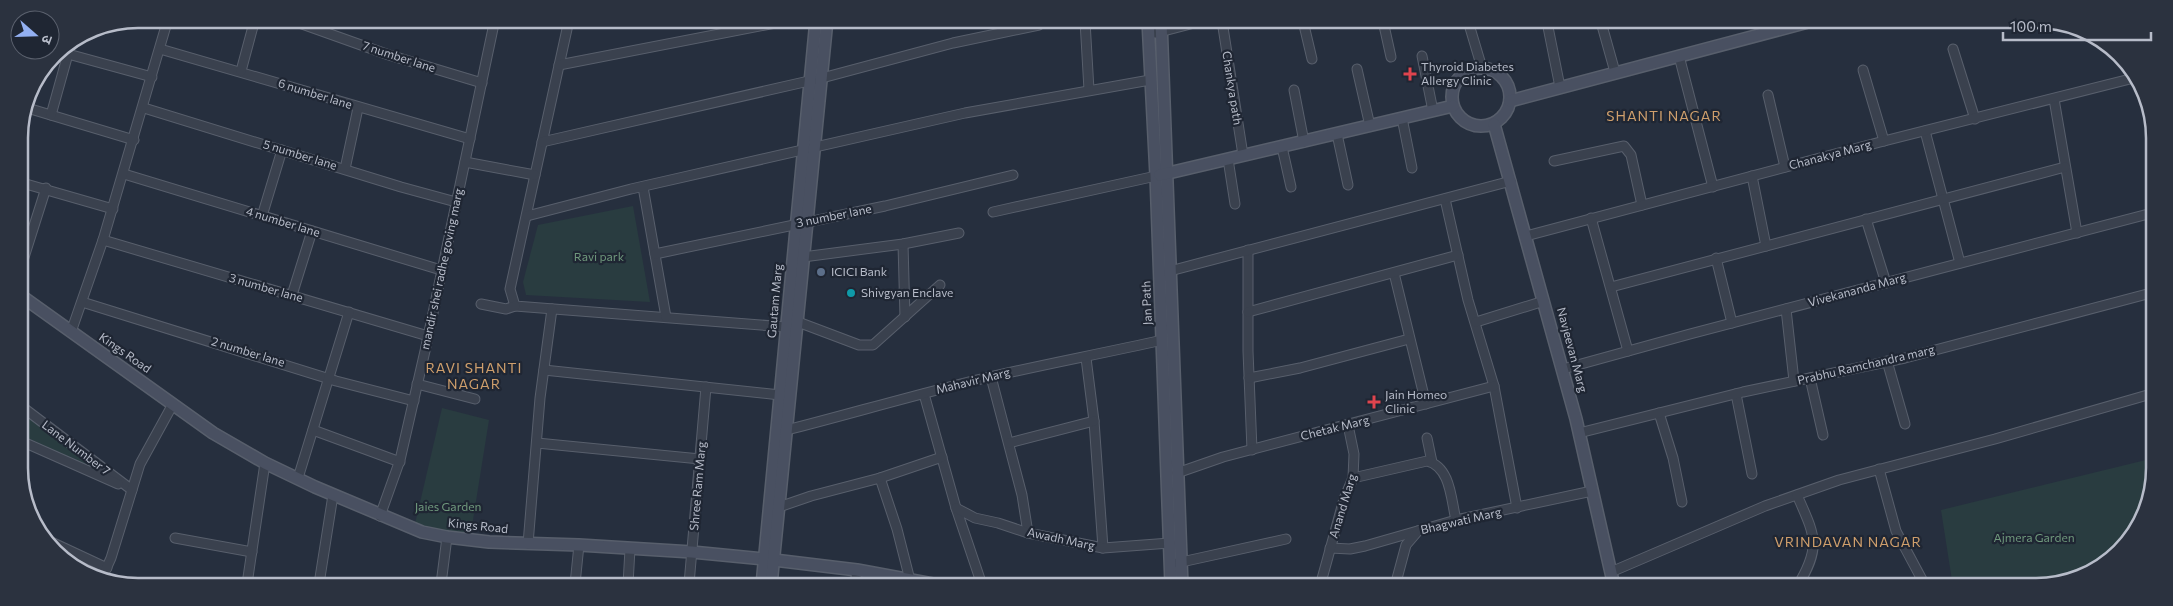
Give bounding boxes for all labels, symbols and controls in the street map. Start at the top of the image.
north arrow [10,10,60,60]
scale bar [2003,10,2150,42]
text: 100 m [2010,17,2052,35]
text: उ [38,33,57,47]
street label: 7 number lane [361,38,437,74]
street label: Chankya path [1220,50,1246,126]
place label: Thyroid Diabetes Allergy Clinic [1421,59,1514,87]
marker: Thyroid Diabetes Allergy Clinic [1403,67,1417,81]
street label: 6 number lane [277,75,354,111]
district label: SHANTI NAGAR [1606,107,1722,124]
street label: 5 number lane [262,136,339,172]
street label: Chanakya Marg [1787,136,1873,172]
street label: mandir shei radhe goving marg [417,186,465,351]
street label: 3 number lane [795,201,873,229]
street label: 4 number lane [245,203,322,239]
park label: Ravi park [574,249,625,263]
street label: Gautam Marg [764,263,784,339]
place label: ICICI Bank [831,264,888,278]
marker: ICICI Bank [815,266,827,278]
street label: Vivekananda Marg [1806,269,1908,309]
street label: 3 number lane [228,270,305,304]
street label: Jan Path [1138,280,1155,326]
place label: Shivgyan Enclave [861,285,953,299]
marker: Shivgyan Enclave [845,287,857,299]
street label: Navjeevan Marg [1555,306,1591,394]
street label: Kings Road [97,329,154,375]
street label: 2 number lane [210,333,287,369]
street label: Prabhu Ramchandra marg [1796,341,1936,387]
district label: RAVI SHANTI NAGAR [425,359,523,392]
street label: Mahavir Marg [934,364,1012,396]
place label: Jain Homeo Clinic [1385,387,1447,415]
marker: Jain Homeo Clinic [1367,395,1381,409]
street label: Chetak Marg [1299,412,1371,442]
street label: Lane Number 7 [40,417,113,477]
street label: Shree Ram Marg [686,440,708,531]
street label: Anand Marg [1326,471,1359,540]
park label: Jaies Garden [415,499,481,514]
street label: Bhagwati Marg [1419,504,1503,536]
street label: Kings Road [447,515,509,535]
street label: Awadh Marg [1026,524,1097,552]
park label: Ajmera Garden [1993,530,2075,544]
district label: VRINDAVAN NAGAR [1774,533,1922,550]

